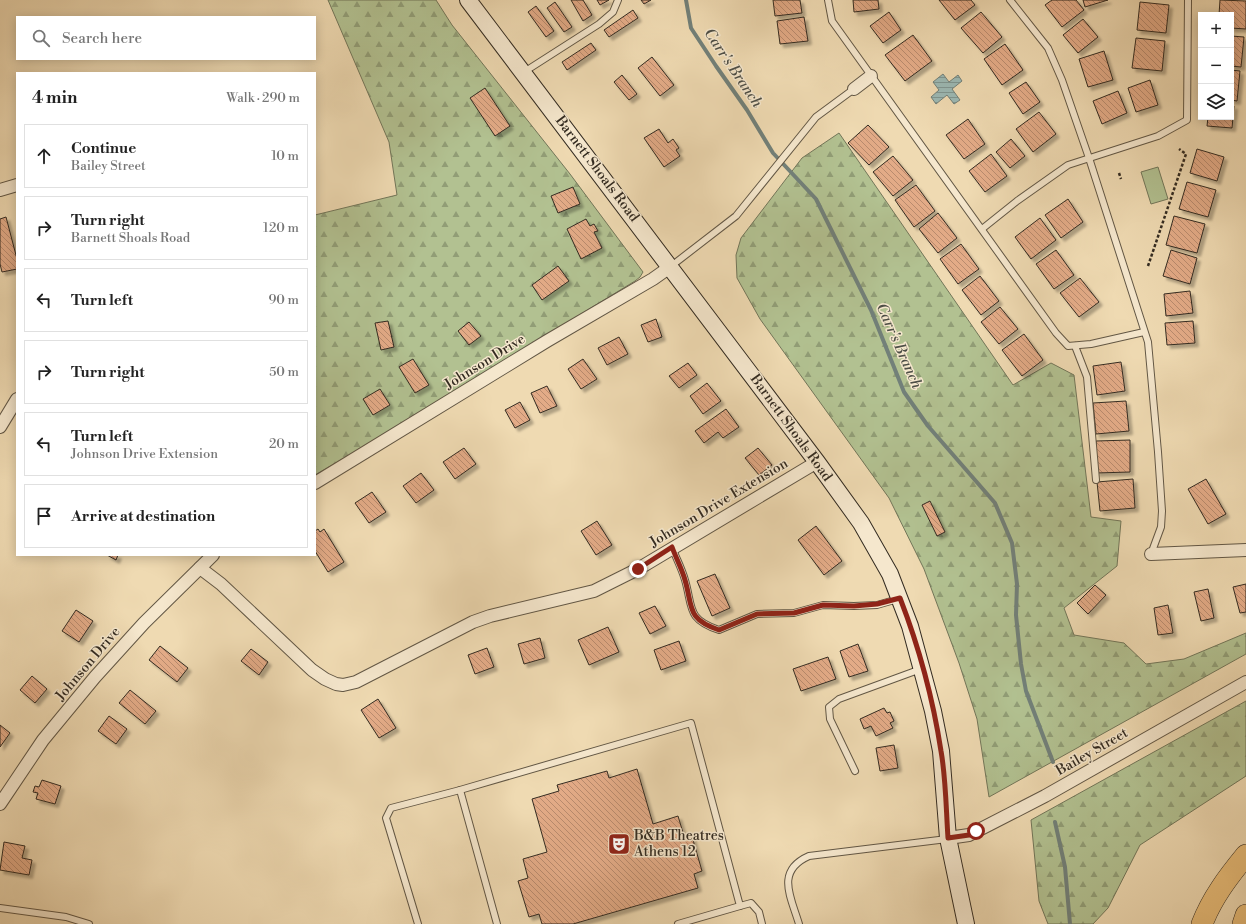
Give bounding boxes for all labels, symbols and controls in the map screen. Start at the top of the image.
map controls [1198,12,1234,120]
button: + [1198,12,1234,48]
search box [16,16,316,60]
water label: Carr's Branch [700,25,767,112]
icon: search [30,27,52,49]
text: Search here [62,29,142,48]
button: − [1198,48,1234,84]
button: layers [1198,84,1234,120]
text: 4 min [32,87,77,109]
text: Walk · 290 m [226,90,300,106]
street label: Barnett Shoals Road [551,112,643,226]
text: Continue [71,139,136,158]
icon: ahead [33,145,55,167]
text: 10 m [271,148,299,164]
text: Bailey Street [71,158,146,174]
text: Turn right [71,211,145,230]
icon: right [33,217,55,239]
text: 120 m [263,220,299,236]
text: Barnett Shoals Road [71,230,190,246]
icon: left [33,289,55,311]
text: Turn left [71,291,133,310]
text: 90 m [268,292,299,308]
water label: Carr's Branch [872,300,927,392]
street label: Johnson Drive [441,330,529,394]
icon: right [33,361,55,383]
text: Turn right [71,363,145,382]
text: 50 m [269,364,299,380]
street label: Barnett Shoals Road [745,370,836,485]
text: Turn left [71,427,133,446]
icon: left [33,433,55,455]
text: 20 m [269,436,299,452]
text: Johnson Drive Extension [71,446,218,462]
street label: Johnson Drive Extension [646,454,792,552]
icon: arrive [33,505,55,527]
text: Arrive at destination [71,507,215,526]
route end [629,560,647,578]
street label: Johnson Drive [51,623,124,706]
street label: Bailey Street [1052,724,1131,780]
route start [967,822,985,840]
place label: B&B Theatres Athens 12 [633,827,724,861]
theatre icon: B&B Theatres Athens 12 [606,831,632,857]

